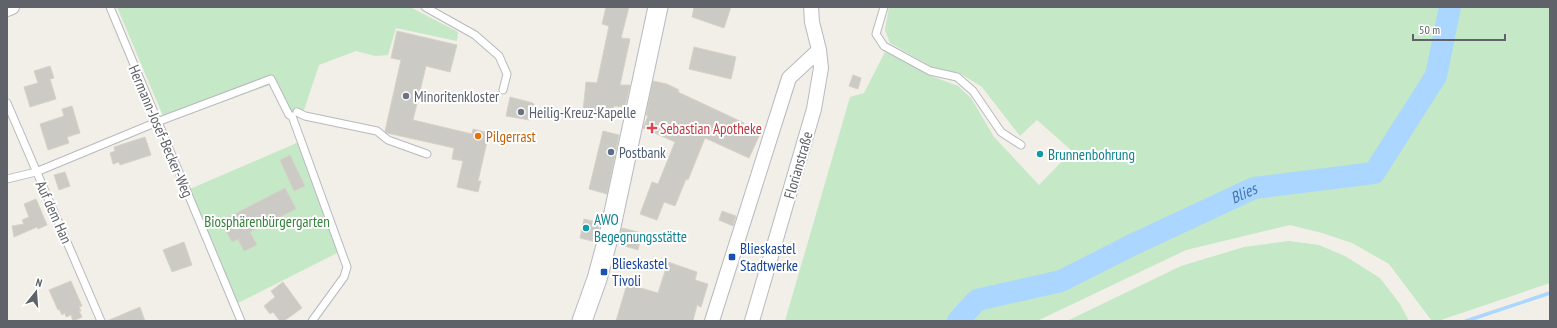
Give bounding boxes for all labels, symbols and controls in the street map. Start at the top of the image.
scale bar [1413,16,1505,42]
text: 50 m [1419,22,1440,37]
street label: Hermann-Josef-Becker-Weg [124,62,198,200]
place label: Minoritenkloster [414,87,500,106]
marker: Minoritenkloster [401,91,411,101]
place label: Heilig-Kreuz-Kapelle [529,103,636,122]
marker: Heilig-Kreuz-Kapelle [516,107,526,117]
place label: Sebastian Apotheke [660,119,762,138]
marker: Sebastian Apotheke [647,123,657,133]
place label: Pilgerrast [486,127,536,146]
street label: Florianstraße [779,129,817,201]
marker: Pilgerrast [473,131,483,141]
place label: Postbank [619,143,666,162]
place label: Brunnenbohrung [1048,145,1135,164]
marker: Postbank [606,147,616,157]
marker: Brunnenbohrung [1035,149,1045,159]
street label: Auf dem Han [32,178,76,246]
water label: Blies [1227,178,1261,208]
place label: AWO Begegnungsstätte [594,210,687,246]
park label: Biosphärenbürgergarten [204,212,330,231]
marker: AWO Begegnungsstätte [581,223,591,233]
place label: Blieskastel Stadtwerke [740,239,798,275]
marker: Blieskastel Stadtwerke [727,252,737,262]
place label: Blieskastel Tivoli [612,254,668,290]
marker: Blieskastel Tivoli [599,267,609,277]
north arrow [16,272,56,312]
text: N [34,275,44,290]

